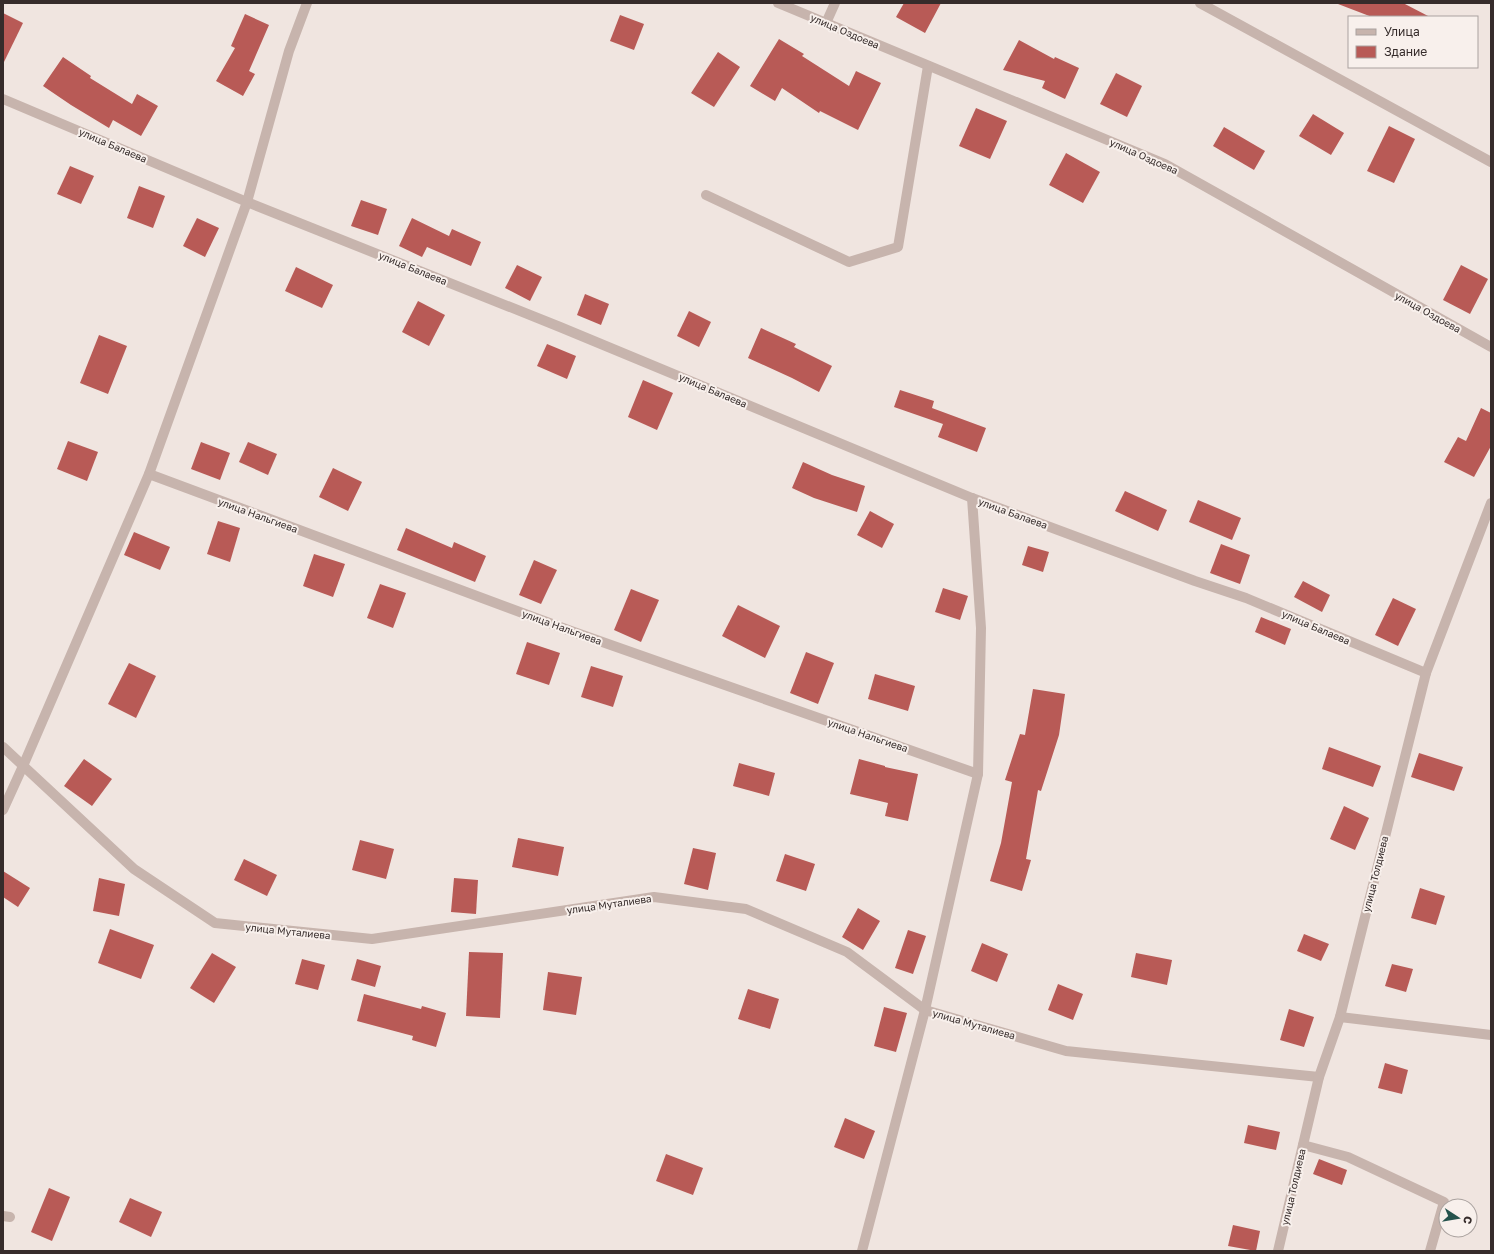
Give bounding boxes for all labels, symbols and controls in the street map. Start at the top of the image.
street label: улица Оздоева [809,11,881,51]
legend [1348,16,1478,68]
text: Улица [1384,24,1420,39]
text: Здание [1384,44,1427,59]
street label: улица Балаева [77,125,149,165]
street label: улица Оздоева [1108,136,1180,176]
street label: улица Балаева [377,249,449,287]
street label: улица Оздоева [1393,289,1463,335]
street label: улица Балаева [677,370,749,410]
street label: улица Нальгиева [217,495,299,535]
street label: улица Балаева [977,495,1049,531]
street label: улица Нальгиева [521,607,603,647]
street label: улица Балаева [1280,607,1352,647]
street label: улица Нальгиева [826,716,910,754]
street label: улица Толдиева [1360,835,1390,913]
street label: улица Муталиева [566,892,652,916]
street label: улица Муталиева [245,921,331,941]
street label: улица Муталиева [931,1006,1017,1042]
street label: улица Толдиева [1278,1148,1308,1226]
north arrow [1438,1198,1478,1238]
text: С [1461,1215,1475,1226]

